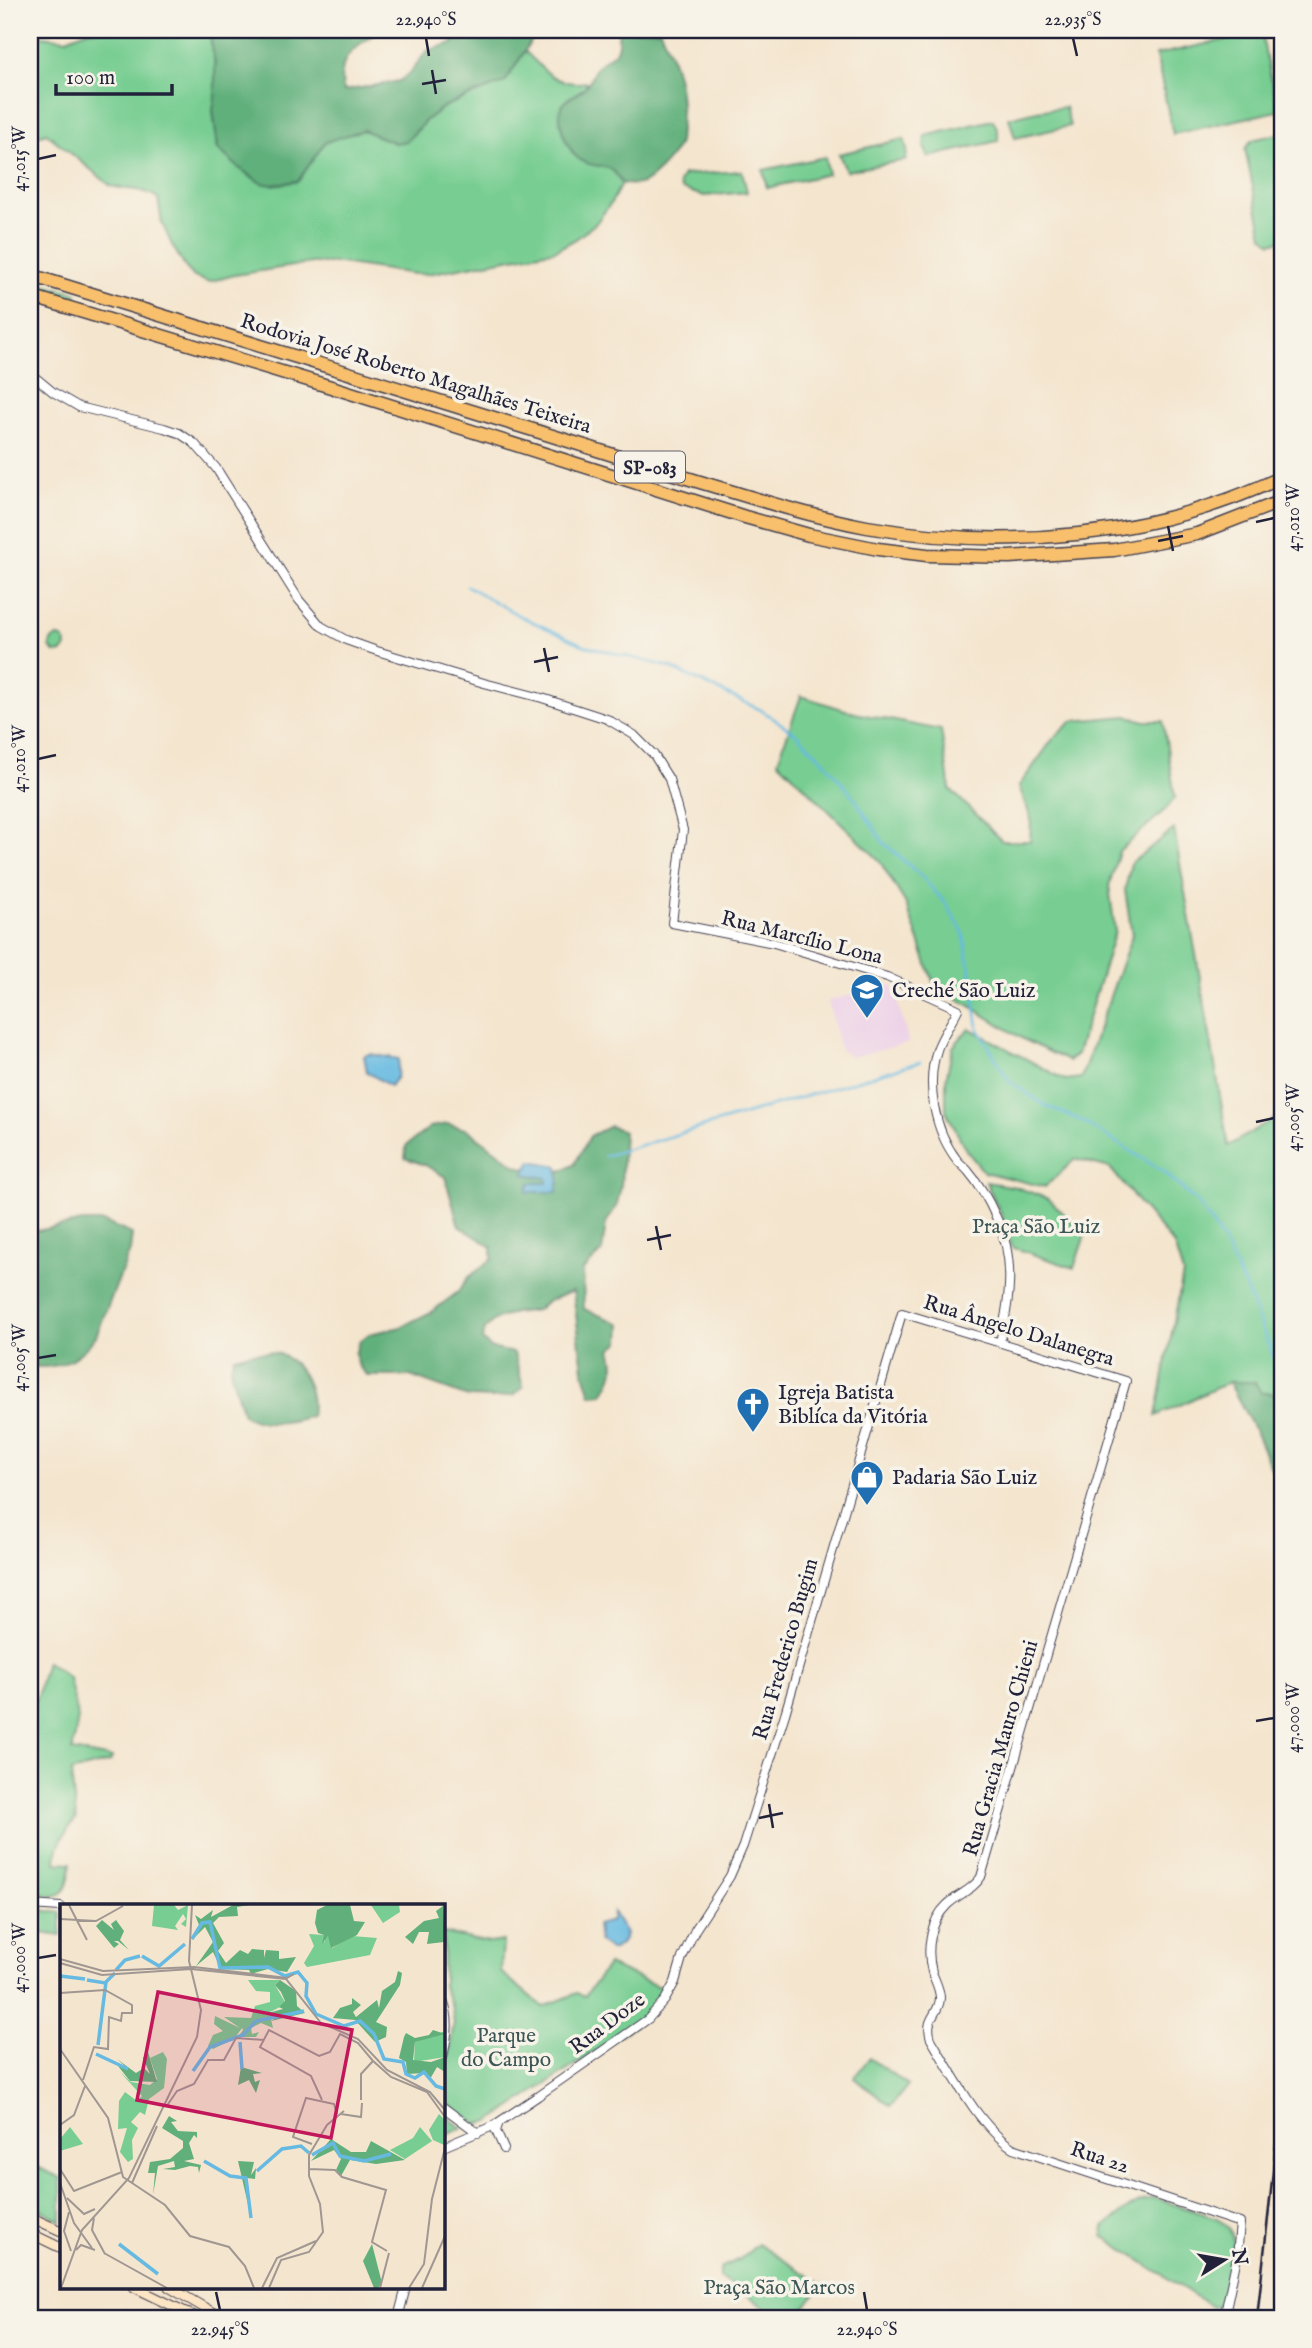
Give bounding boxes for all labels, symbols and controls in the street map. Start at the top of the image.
text: 22.940°S [395,9,457,32]
text: 22.935°S [1045,9,1101,32]
scale bar [56,52,172,96]
text: 100 m [66,65,115,92]
text: 47.015°W [9,125,32,192]
street label: Rodovia José Roberto Magalhães Teixeira [237,308,595,441]
road number: SP-083 [615,452,685,482]
text: 47.010°W [1283,483,1306,552]
text: 47.010°W [9,724,32,793]
street label: Rua Marcílio Lona [718,905,886,972]
school or university icon: Creché São Luiz [848,971,886,1020]
place label: Creché São Luiz [892,978,1036,1005]
text: 47.005°W [1283,1083,1306,1152]
park label: Praça São Luiz [972,1214,1101,1241]
street label: Rua Ângelo Dalanegra [920,1289,1118,1374]
text: 47.005°W [9,1323,32,1392]
place label: Igreja Batista Biblíca da Vitória [778,1380,928,1431]
church icon: Igreja Batista Biblíca da Vitória [734,1385,772,1434]
shop icon: Padaria São Luiz [848,1458,886,1507]
place label: Padaria São Luiz [892,1465,1038,1492]
street label: Rua Frederico Bugim [748,1555,825,1743]
street label: Rua Gracia Mauro Chieni [958,1637,1045,1860]
text: 47.000°W [1283,1682,1306,1753]
inset map [60,1904,444,2288]
text: 47.000°W [9,1922,32,1993]
street label: Rua Doze [565,1987,651,2061]
park label: Parque do Campo [461,2023,551,2074]
street label: Rua 22 [1067,2136,1132,2181]
north arrow [1190,2226,1260,2296]
text: N [1225,2246,1252,2268]
park label: Praça São Marcos [703,2275,855,2302]
text: 22.945°S [191,2319,249,2342]
text: 22.940°S [836,2319,898,2342]

